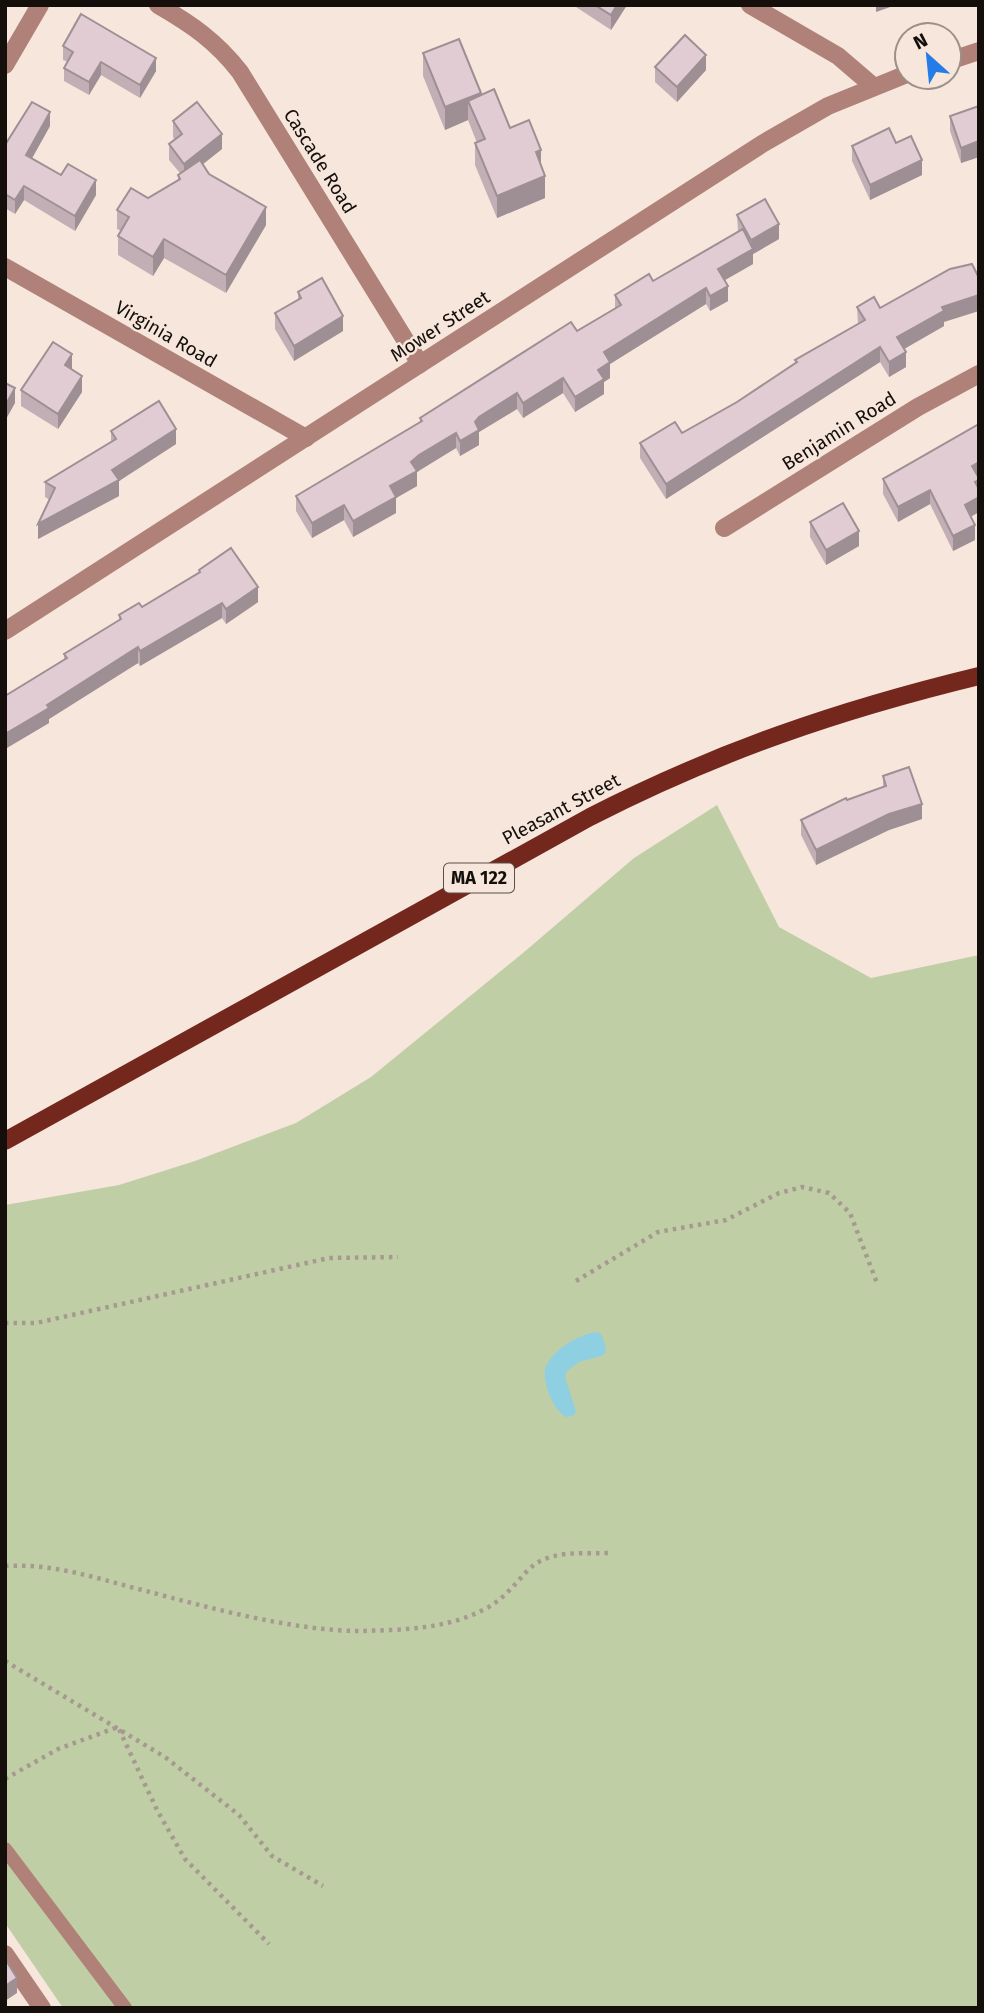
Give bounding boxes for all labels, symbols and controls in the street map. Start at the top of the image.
north arrow [893,21,963,91]
text: N [910,28,931,54]
street label: Cascade Road [279,104,361,218]
street label: Mower Street [386,285,494,367]
street label: Virginia Road [111,296,221,372]
street label: Benjamin Road [778,387,900,475]
street label: Pleasant Street [498,768,624,850]
road number: MA 122 [444,864,514,892]

